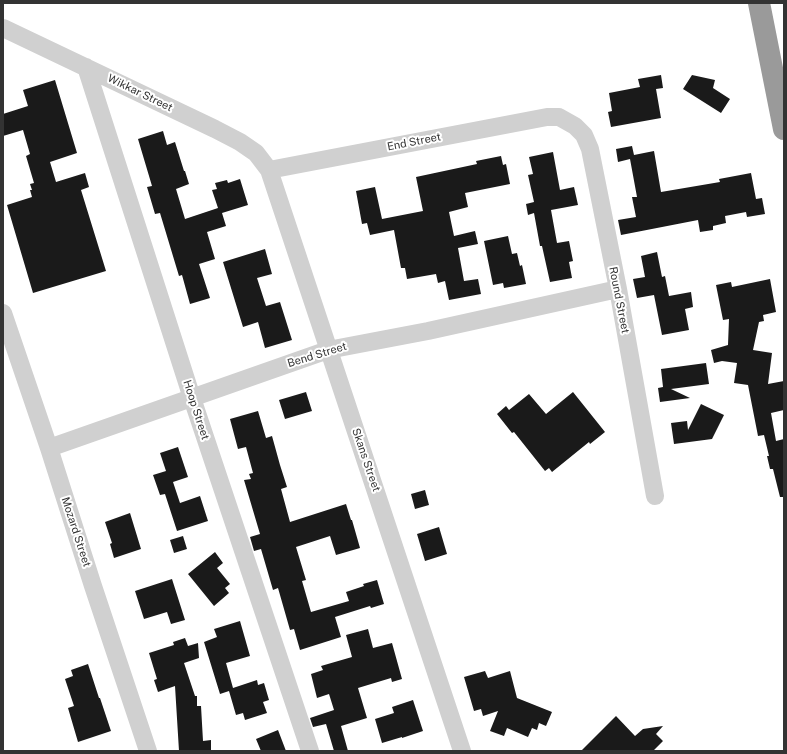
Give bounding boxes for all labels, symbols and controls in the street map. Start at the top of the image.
street label: Wikkar Street [105,72,175,114]
street label: End Street [386,130,442,154]
street label: Round Street [606,266,632,334]
street label: Bend Street [286,340,348,370]
street label: Hoop Street [180,378,212,442]
street label: Skans Street [349,427,383,493]
street label: Mozard Street [58,495,94,569]

